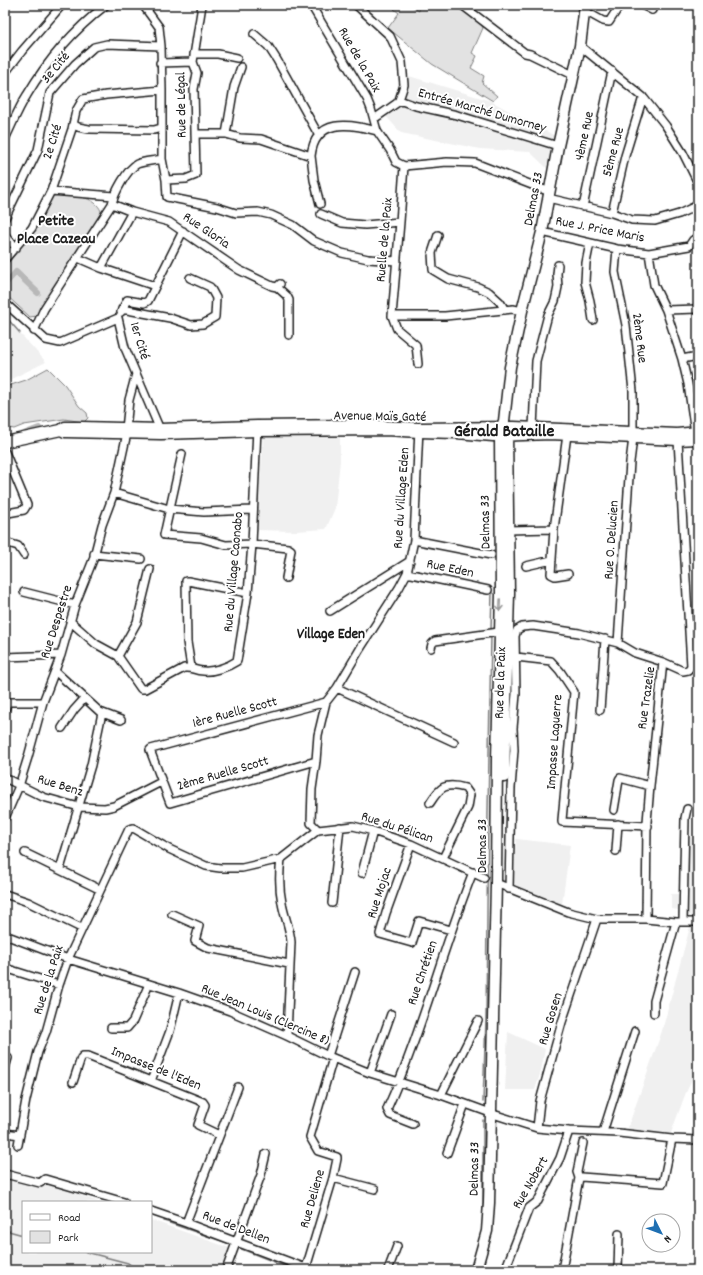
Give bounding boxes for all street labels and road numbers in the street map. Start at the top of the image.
street label: Rue de la Paix [332,24,386,96]
street label: 3e Cité [37,48,75,88]
street label: Rue de Légal [171,71,193,138]
street label: Entrée Marché Dumorney [416,83,549,139]
street label: 4ème Rue [570,110,600,162]
street label: 2e Cité [38,122,68,162]
street label: 5ème Rue [598,125,630,179]
street label: Delmas 33 [519,170,549,228]
street label: Ruelle de la Paix [371,197,399,283]
street label: Rue Gloria [178,208,234,254]
street label: Rue J. Price Maris [554,212,646,248]
street label: 2ème Rue [626,312,652,364]
street label: 1er Cité [124,320,154,362]
street label: Avenue Maïs Gaté [333,406,427,428]
street label: Rue du Village Eden [388,447,416,549]
street label: Delmas 33 [476,495,496,549]
street label: Rue O. Delucien [599,500,625,580]
street label: Rue du Village Caonabo [219,511,249,633]
street label: Rue Eden [425,554,475,584]
street label: Rue Despestre [36,583,78,661]
street label: Rue de la Paix [490,647,512,719]
street label: Rue Trazelie [633,665,661,731]
street label: 1ère Ruelle Scott [190,692,280,734]
street label: Impasse Laguerre [542,694,568,790]
street label: 2ème Ruelle Scott [175,751,271,797]
street label: Rue Benz [35,770,86,803]
street label: Rue du Pélican [358,807,436,849]
street label: Delmas 33 [473,819,493,873]
street label: Rue Mojac [362,865,398,921]
street label: Rue Chrétien [403,938,443,1008]
street label: Rue de la Paix [28,943,70,1017]
street label: Rue Jean Louis (Clercine 8) [198,979,333,1051]
street label: Rue Gosen [534,990,568,1048]
street label: Impasse de l'Eden [108,1042,204,1096]
street label: Delmas 33 [465,1142,485,1196]
street label: Rue Nobert [508,1153,554,1213]
street label: Rue Deliene [295,1167,331,1231]
street label: Rue de Dellen [199,1206,273,1250]

